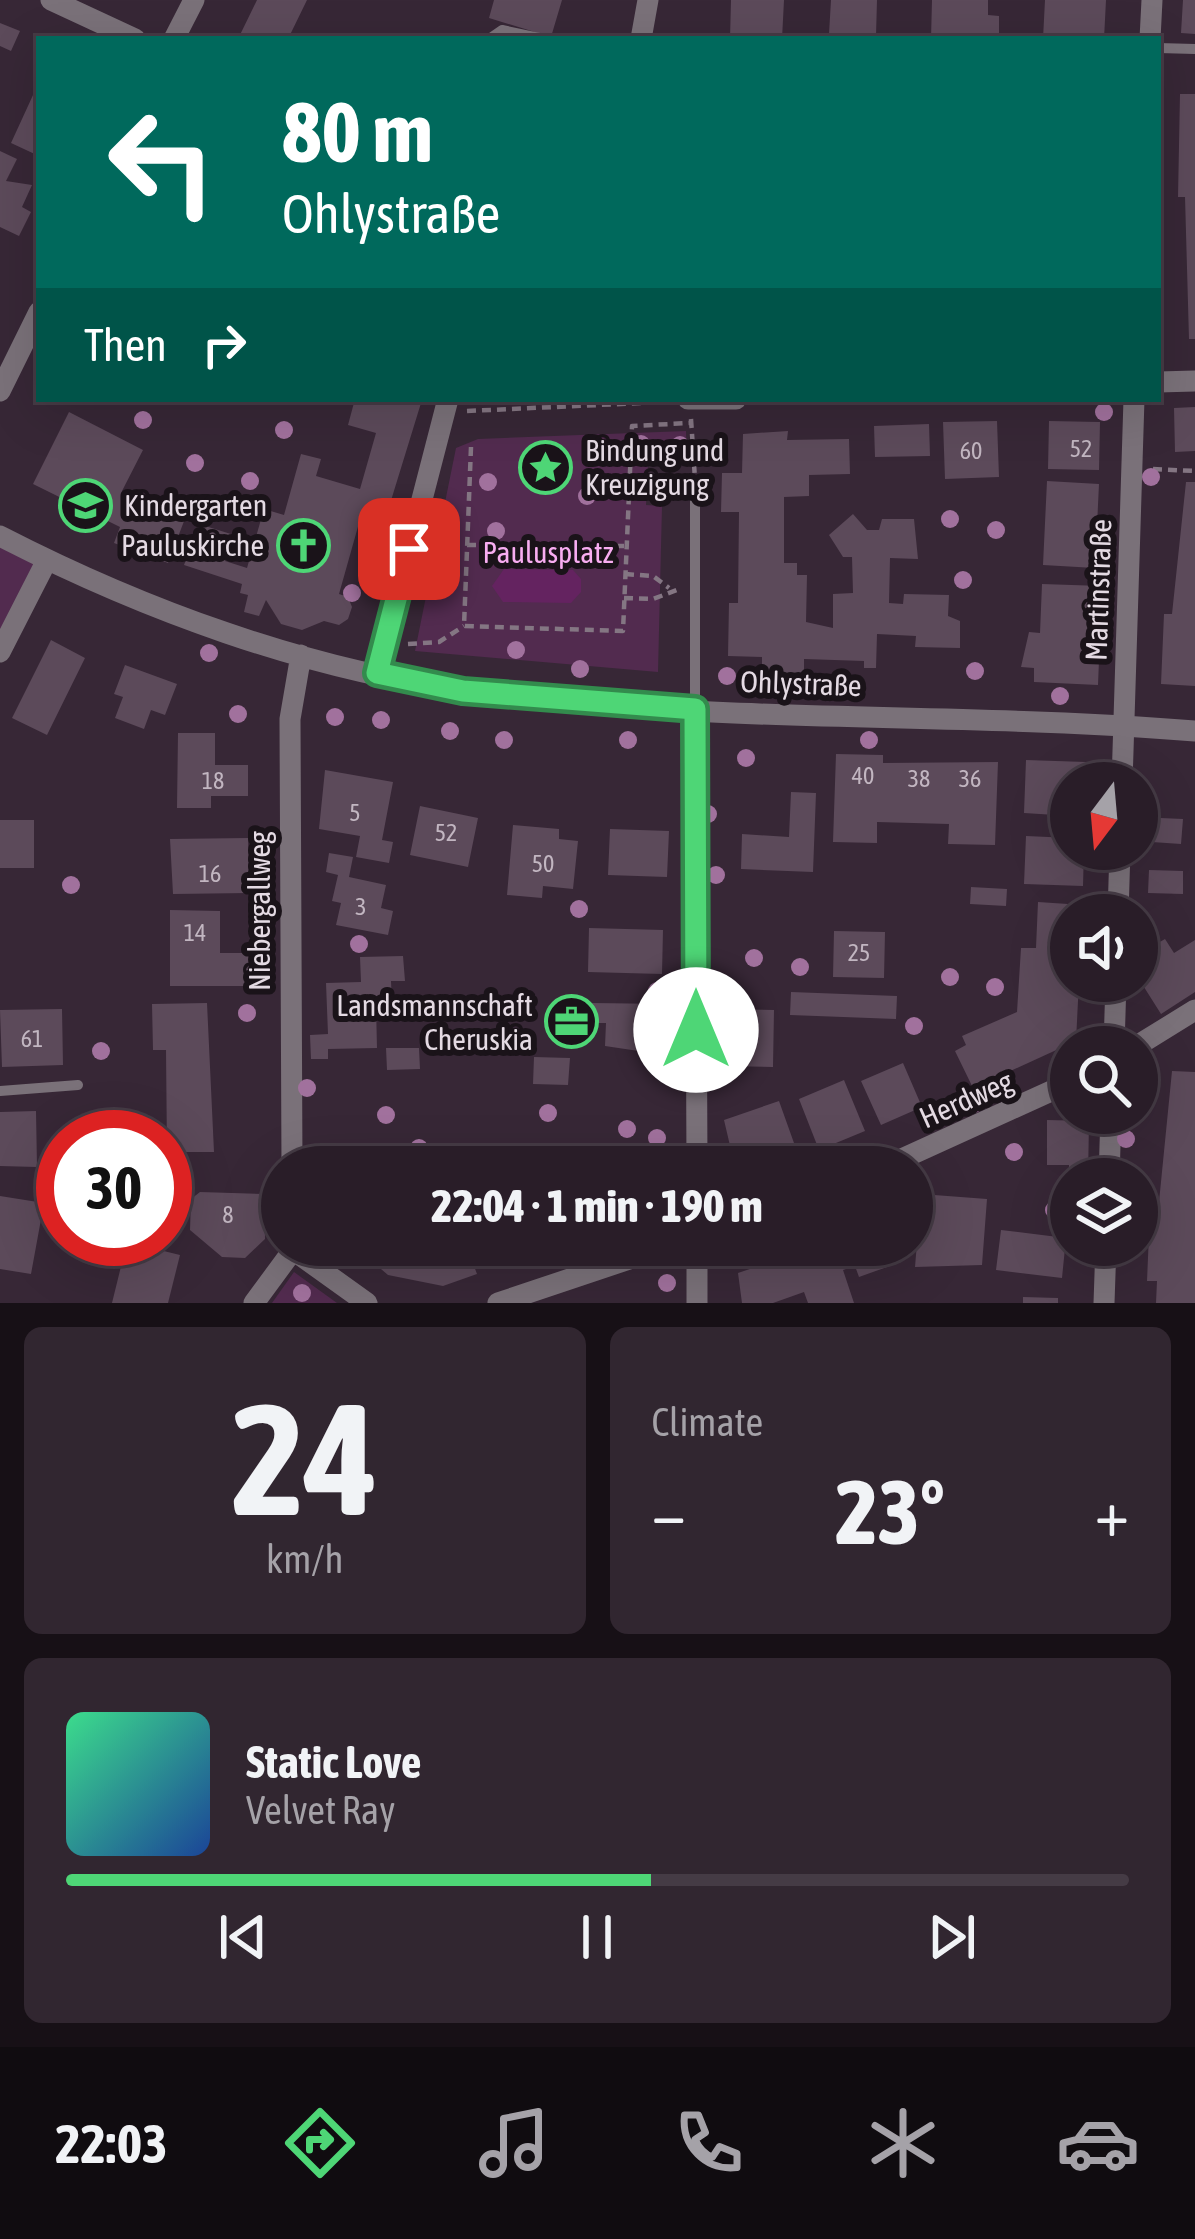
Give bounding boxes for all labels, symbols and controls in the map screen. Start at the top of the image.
icon: left [84,84,240,240]
text: 80 m [282,84,433,180]
text: Ohlystraße [282,183,500,244]
icon: right [191,312,257,378]
text: Then [84,319,167,371]
place label: Bindung und Kreuzigung [585,433,724,501]
house number: 52 [1070,435,1092,462]
house number: 60 [960,437,982,464]
place icon: Bindung und Kreuzigung [518,439,574,495]
school or university icon: Kindergarten [57,477,113,533]
place label: Kindergarten [124,488,267,522]
pin [358,498,460,600]
icon: arrive [376,516,442,582]
church icon: Pauluskirche [275,517,331,573]
street label: Martinstraße [1079,519,1117,661]
place label: Pauluskirche [121,528,264,562]
park label: Paulusplatz [482,535,614,569]
street label: Ohlystraße [740,664,862,702]
house number: 40 [852,762,874,789]
north arrow [1050,762,1158,870]
map controls [1050,762,1158,1266]
house number: 38 [908,765,930,792]
house number: 36 [959,765,981,792]
house number: 18 [202,767,224,794]
house number: 5 [349,799,361,826]
house number: 52 [435,819,457,846]
street label: Niebergallweg [242,831,276,991]
house number: 50 [532,850,554,877]
house number: 16 [199,860,221,887]
house number: 3 [355,893,367,920]
button: sound [1050,894,1158,1002]
house number: 14 [184,919,206,946]
house number: 25 [848,939,870,966]
position arrow [633,967,759,1093]
place label: Landsmannschaft Cheruskia [336,988,533,1056]
office icon: Landsmannschaft Cheruskia [544,994,600,1050]
house number: 61 [21,1025,43,1052]
button: search [1050,1026,1158,1134]
street label: Herdweg [914,1063,1018,1135]
speed limit sign: 30 [36,1110,192,1266]
button: layers [1050,1158,1158,1266]
text: 22:04 · 1 min · 190 m [431,1180,763,1232]
house number: 8 [222,1201,234,1228]
text: 24 [231,1369,378,1548]
text: Climate [652,1400,763,1444]
text: 23° [836,1460,945,1563]
text: − [652,1474,686,1550]
text: + [1095,1474,1129,1550]
text: km/h [266,1537,343,1581]
text: Static Love [246,1736,422,1788]
text: Velvet Ray [246,1788,395,1832]
icon: previous [210,1904,276,1970]
icon: pause [564,1904,630,1970]
icon: next [919,1904,985,1970]
icon: directions [278,2101,362,2185]
icon: music [472,2101,556,2185]
icon: phone [667,2101,751,2185]
icon: climate [861,2101,945,2185]
icon: car [1056,2101,1140,2185]
text: 22:03 [55,2113,167,2174]

